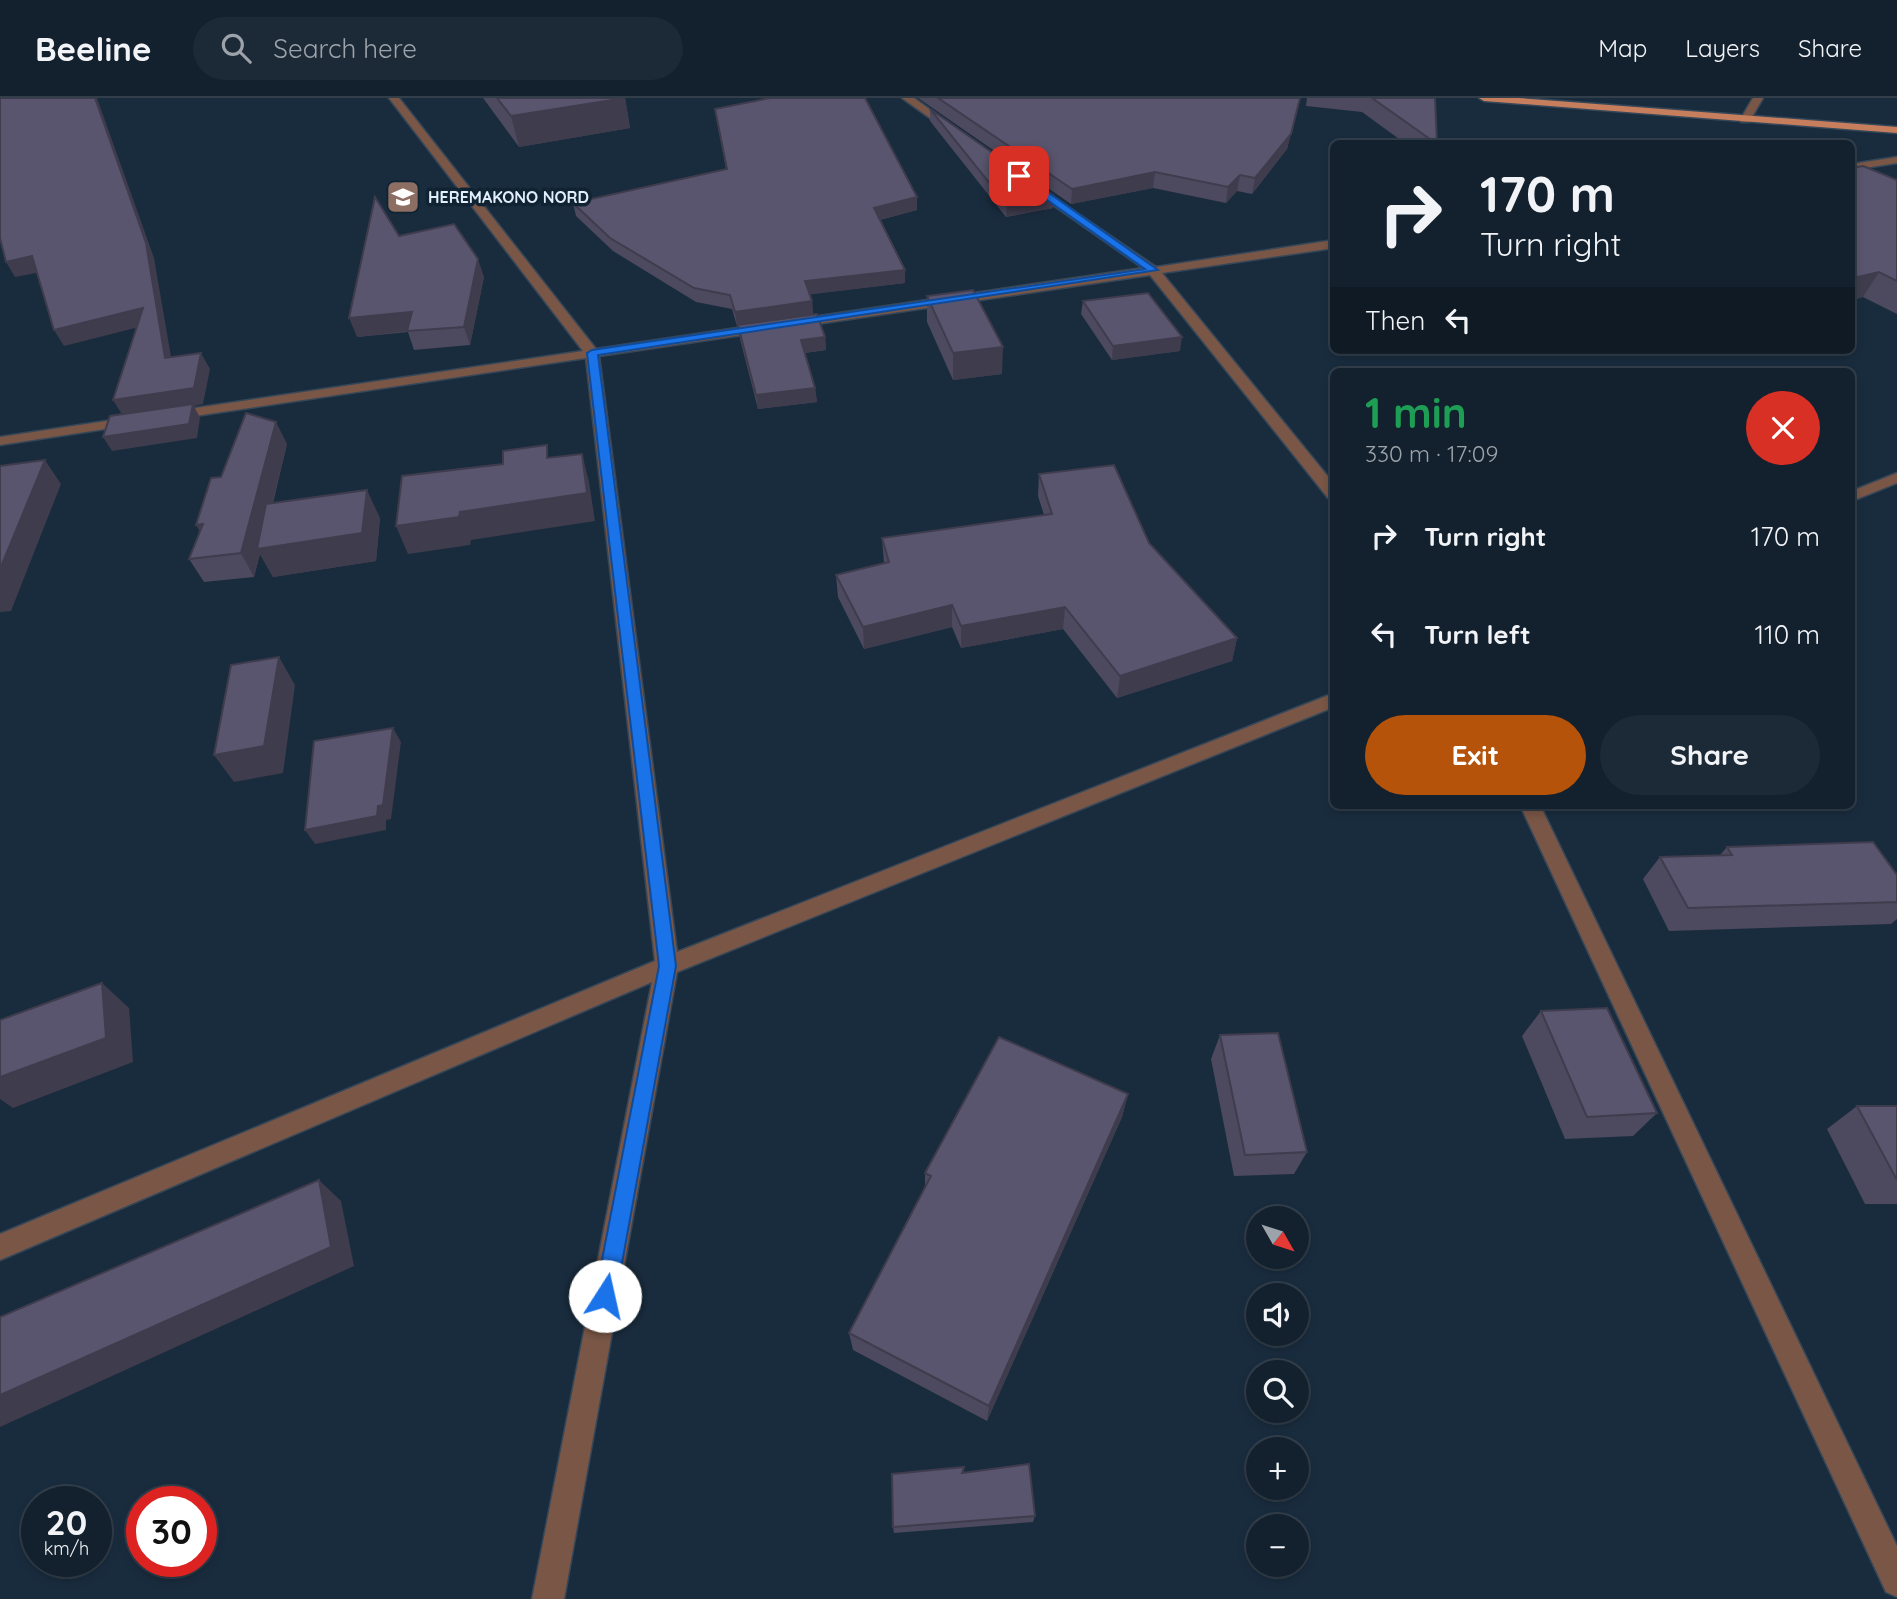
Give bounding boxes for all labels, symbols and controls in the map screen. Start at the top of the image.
search box [193,17,683,80]
text: Beeline [35,28,151,69]
icon: search [217,29,255,67]
text: Search here [273,32,417,65]
text: Map [1598,33,1647,63]
text: Layers [1685,33,1760,63]
text: Share [1798,33,1862,63]
pin [989,146,1049,206]
icon: arrive [1000,157,1038,195]
text: 170 m [1480,163,1615,224]
icon: right [1365,168,1456,259]
school or university icon: HEREMAKONO NORD [384,178,422,216]
place label: HEREMAKONO NORD [428,187,589,207]
text: Turn right [1480,224,1621,264]
icon: left [1439,301,1477,339]
text: Then [1365,304,1425,337]
text: 1 min [1365,386,1467,439]
button: close [1746,391,1820,465]
text: 330 m · 17:09 [1365,439,1498,468]
icon: right [1365,517,1403,555]
text: Turn right [1424,520,1546,553]
text: 170 m [1751,520,1820,553]
icon: left [1365,615,1403,653]
text: Turn left [1424,618,1531,651]
text: 110 m [1754,618,1820,651]
button: Exit [1365,715,1586,795]
button: Share [1600,715,1820,795]
north arrow [1246,1206,1309,1269]
map controls [1246,1206,1309,1577]
position arrow [568,1259,642,1333]
button: sound [1246,1283,1309,1346]
button: search [1246,1360,1309,1423]
button: + [1246,1437,1309,1500]
speed limit sign: 30 [126,1486,217,1577]
text: 20 [46,1500,87,1544]
button: − [1246,1514,1309,1577]
text: km/h [44,1537,89,1560]

